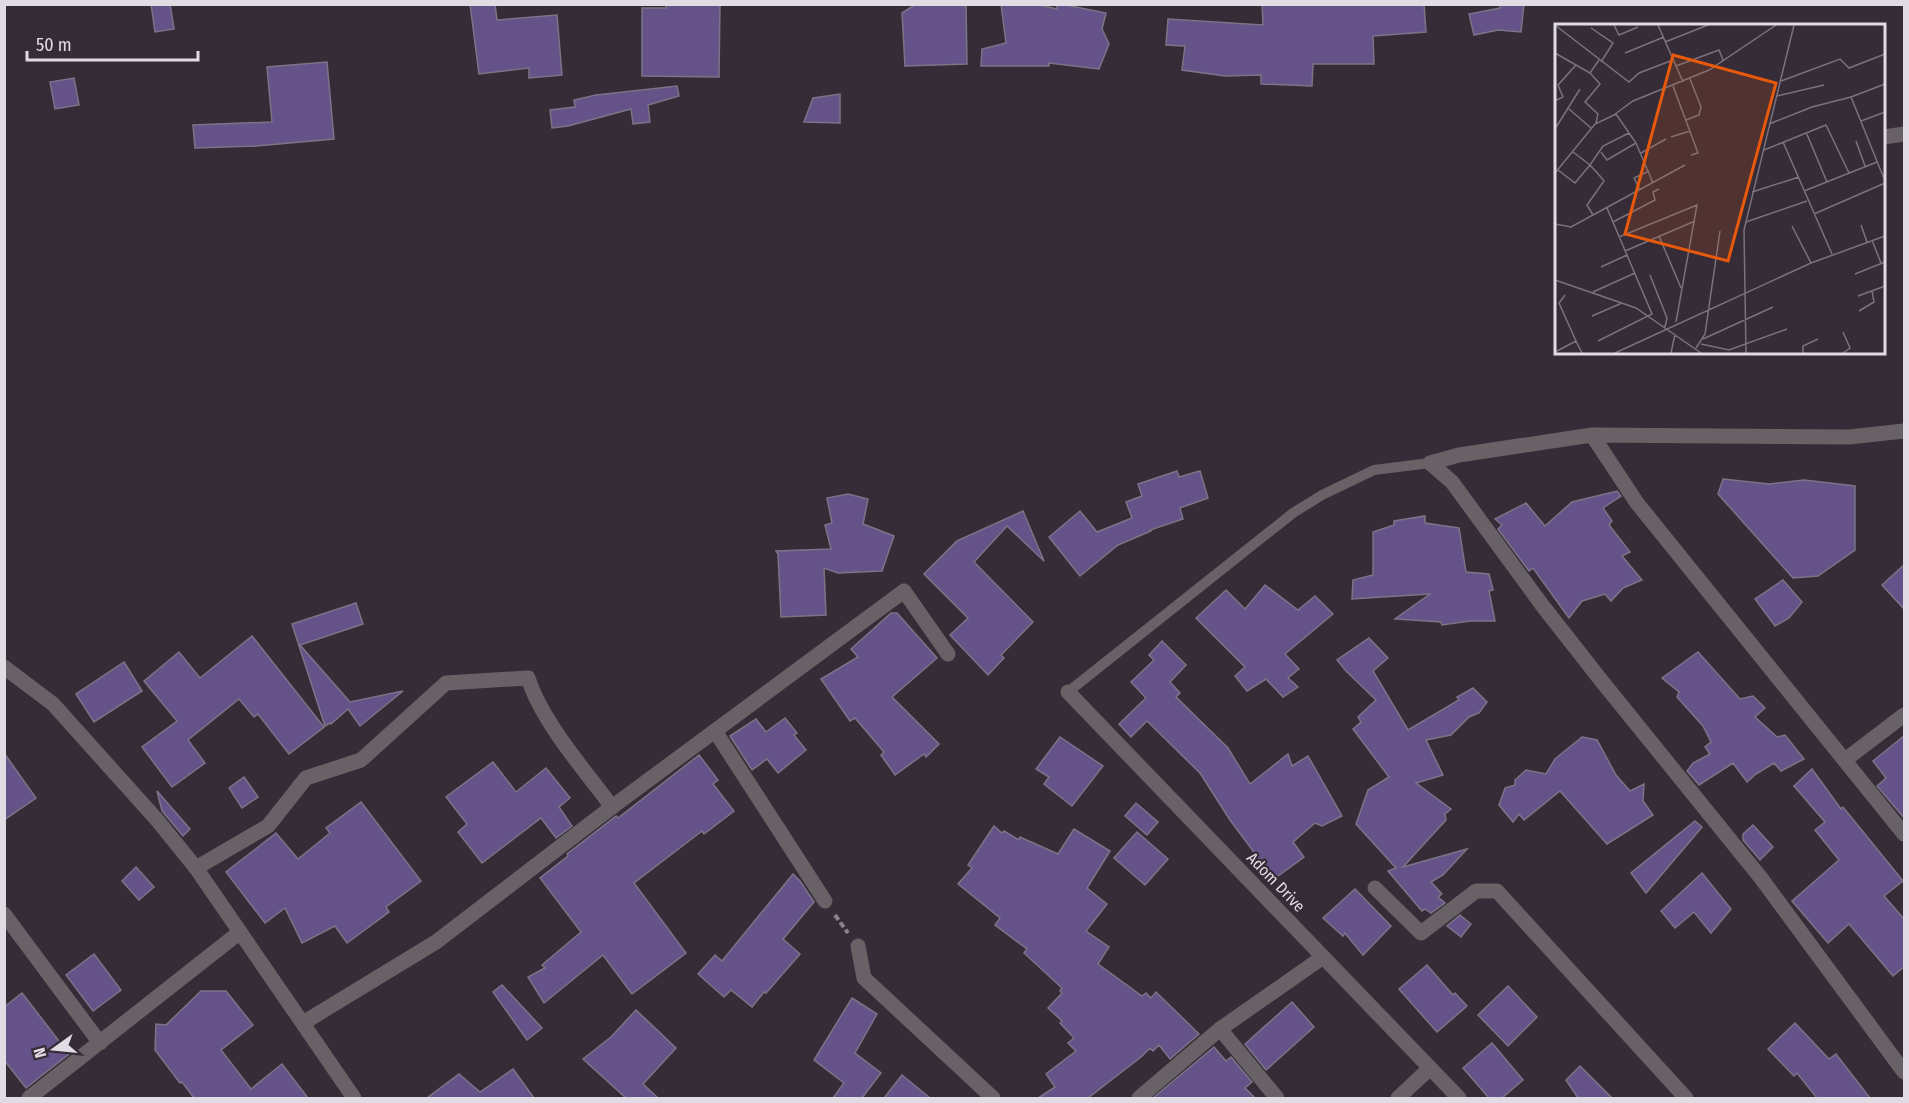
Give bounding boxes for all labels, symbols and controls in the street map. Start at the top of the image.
scale bar [27,24,198,62]
inset map [1555,24,1885,354]
text: 50 m [36,34,72,56]
street label: Adom Drive [1243,848,1309,916]
north arrow [24,1019,84,1079]
text: N [30,1046,50,1060]

